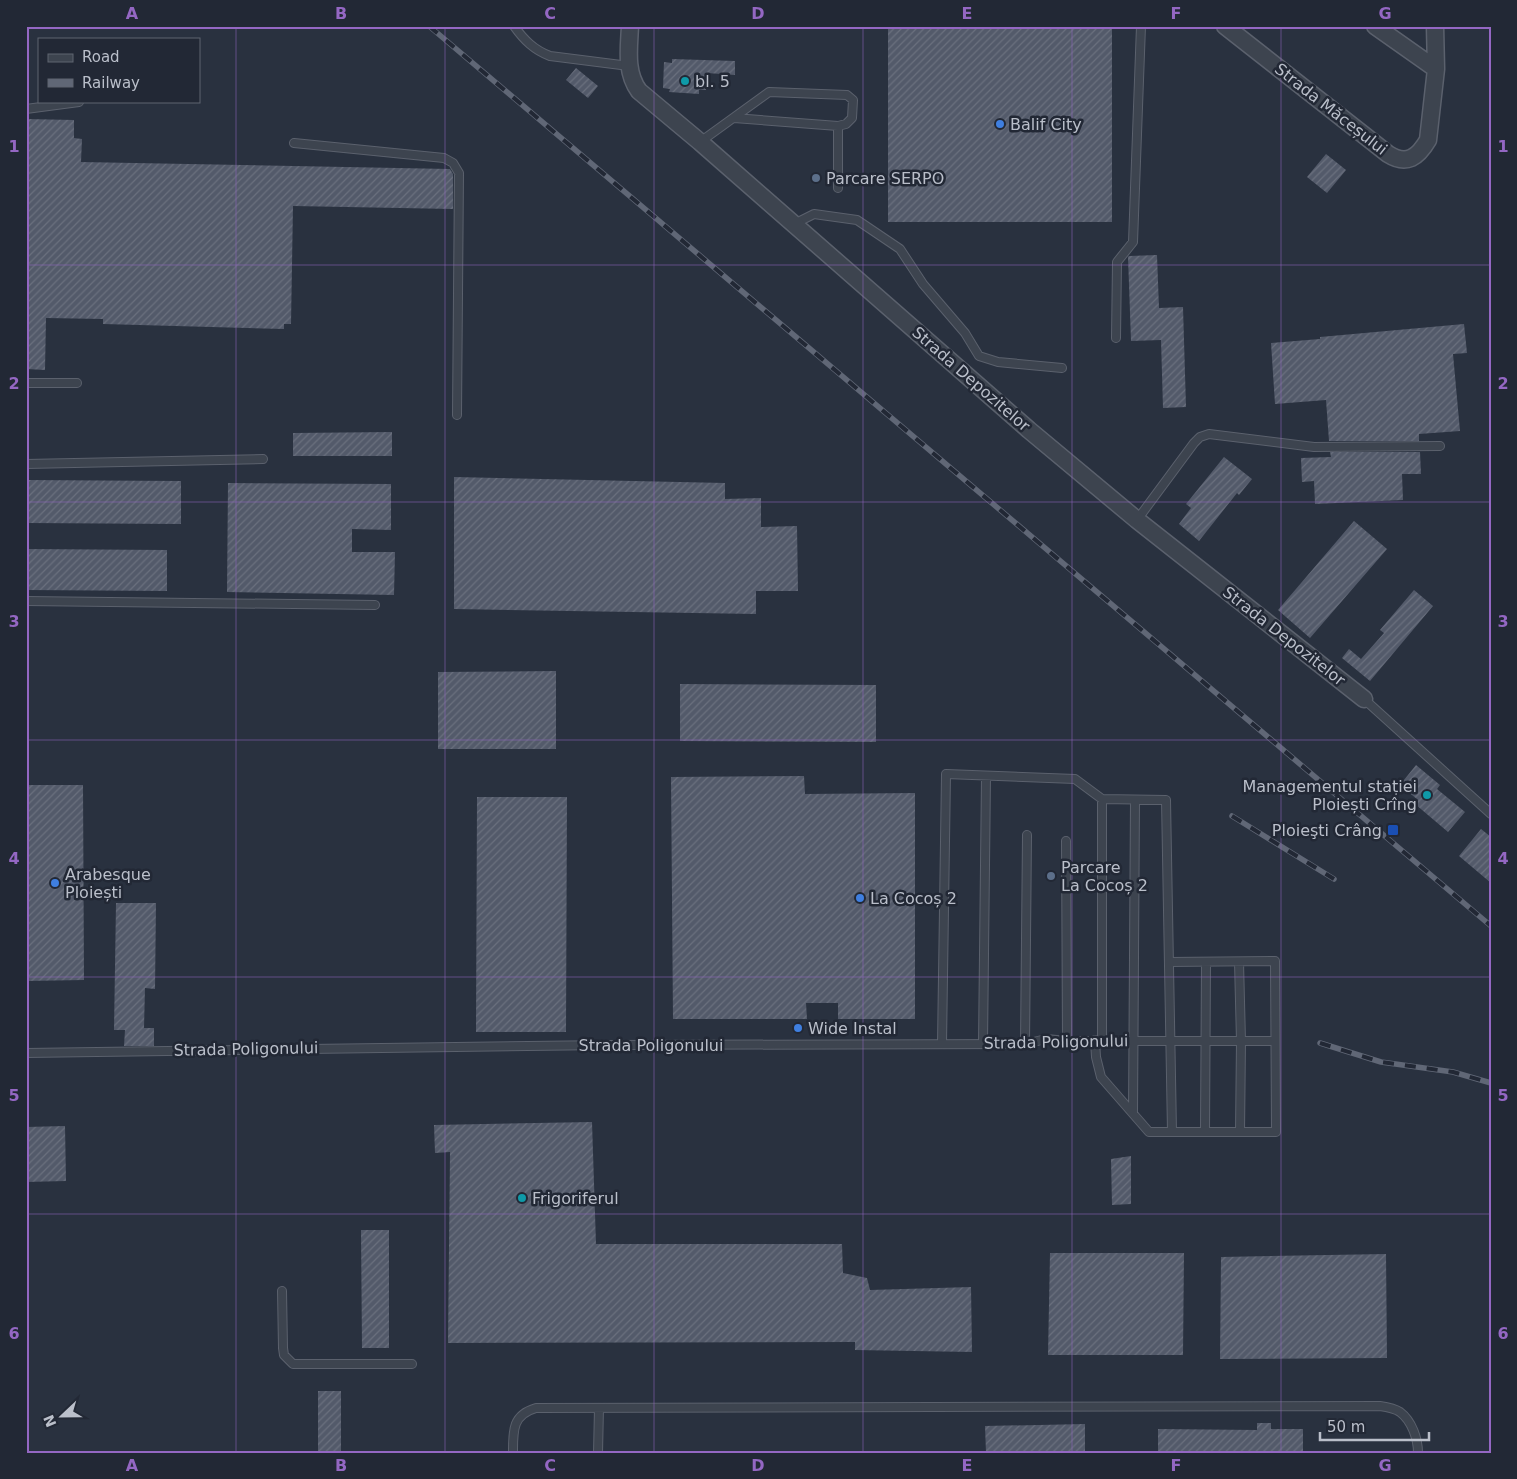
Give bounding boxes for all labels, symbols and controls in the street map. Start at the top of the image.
text: A [126,4,139,23]
text: B [335,4,347,23]
text: C [544,4,556,23]
text: D [751,4,765,23]
text: E [962,4,972,23]
text: F [1171,4,1181,23]
text: G [1378,4,1392,23]
legend [38,38,200,102]
text: Road [82,48,120,66]
street label: Strada Măceșului [1271,59,1391,159]
place label: bl. 5 [695,72,730,91]
text: Railway [82,74,140,92]
marker: bl. 5 [679,75,691,87]
place label: Balif City [1010,115,1082,134]
marker: Balif City [994,118,1006,130]
text: 1 [8,137,20,156]
text: 1 [1497,137,1509,156]
place label: Parcare SERPO [826,169,944,188]
marker: Parcare SERPO [810,172,822,184]
street label: Strada Depozitelor [908,323,1034,436]
text: 2 [8,374,20,393]
text: 2 [1497,374,1509,393]
street label: Strada Depozitelor [1219,582,1349,690]
text: 3 [8,612,20,631]
text: 3 [1497,612,1509,631]
place label: Managementul stației Ploiești Crîng [1243,777,1417,814]
marker: Managementul stației Ploiești Crîng [1421,789,1433,801]
place label: Ploieşti Crâng [1272,821,1382,840]
marker: Ploieşti Crâng [1386,823,1400,837]
text: 4 [8,849,20,868]
text: 4 [1497,849,1509,868]
place label: Parcare La Cocoș 2 [1061,858,1148,895]
place label: Arabesque Ploiești [65,865,151,902]
marker: Parcare La Cocoș 2 [1045,870,1057,882]
marker: Arabesque Ploiești [49,877,61,889]
place label: La Cocoș 2 [870,889,957,908]
marker: La Cocoș 2 [854,892,866,904]
place label: Wide Instal [808,1019,897,1038]
marker: Wide Instal [792,1022,804,1034]
street label: Strada Poligonului [983,1031,1129,1053]
street label: Strada Poligonului [579,1036,723,1055]
street label: Strada Poligonului [173,1038,319,1060]
text: 5 [8,1086,20,1105]
text: 5 [1497,1086,1509,1105]
place label: Frigoriferul [532,1189,619,1208]
marker: Frigoriferul [516,1192,528,1204]
text: 6 [8,1324,20,1343]
text: 6 [1497,1324,1509,1343]
north arrow [38,1392,88,1442]
scale bar [1320,1409,1428,1441]
text: N [40,1412,60,1429]
text: 50 m [1327,1418,1365,1436]
text: A [126,1456,139,1475]
text: B [335,1456,347,1475]
text: C [544,1456,556,1475]
text: D [751,1456,765,1475]
text: E [962,1456,972,1475]
text: F [1171,1456,1181,1475]
text: G [1378,1456,1392,1475]

